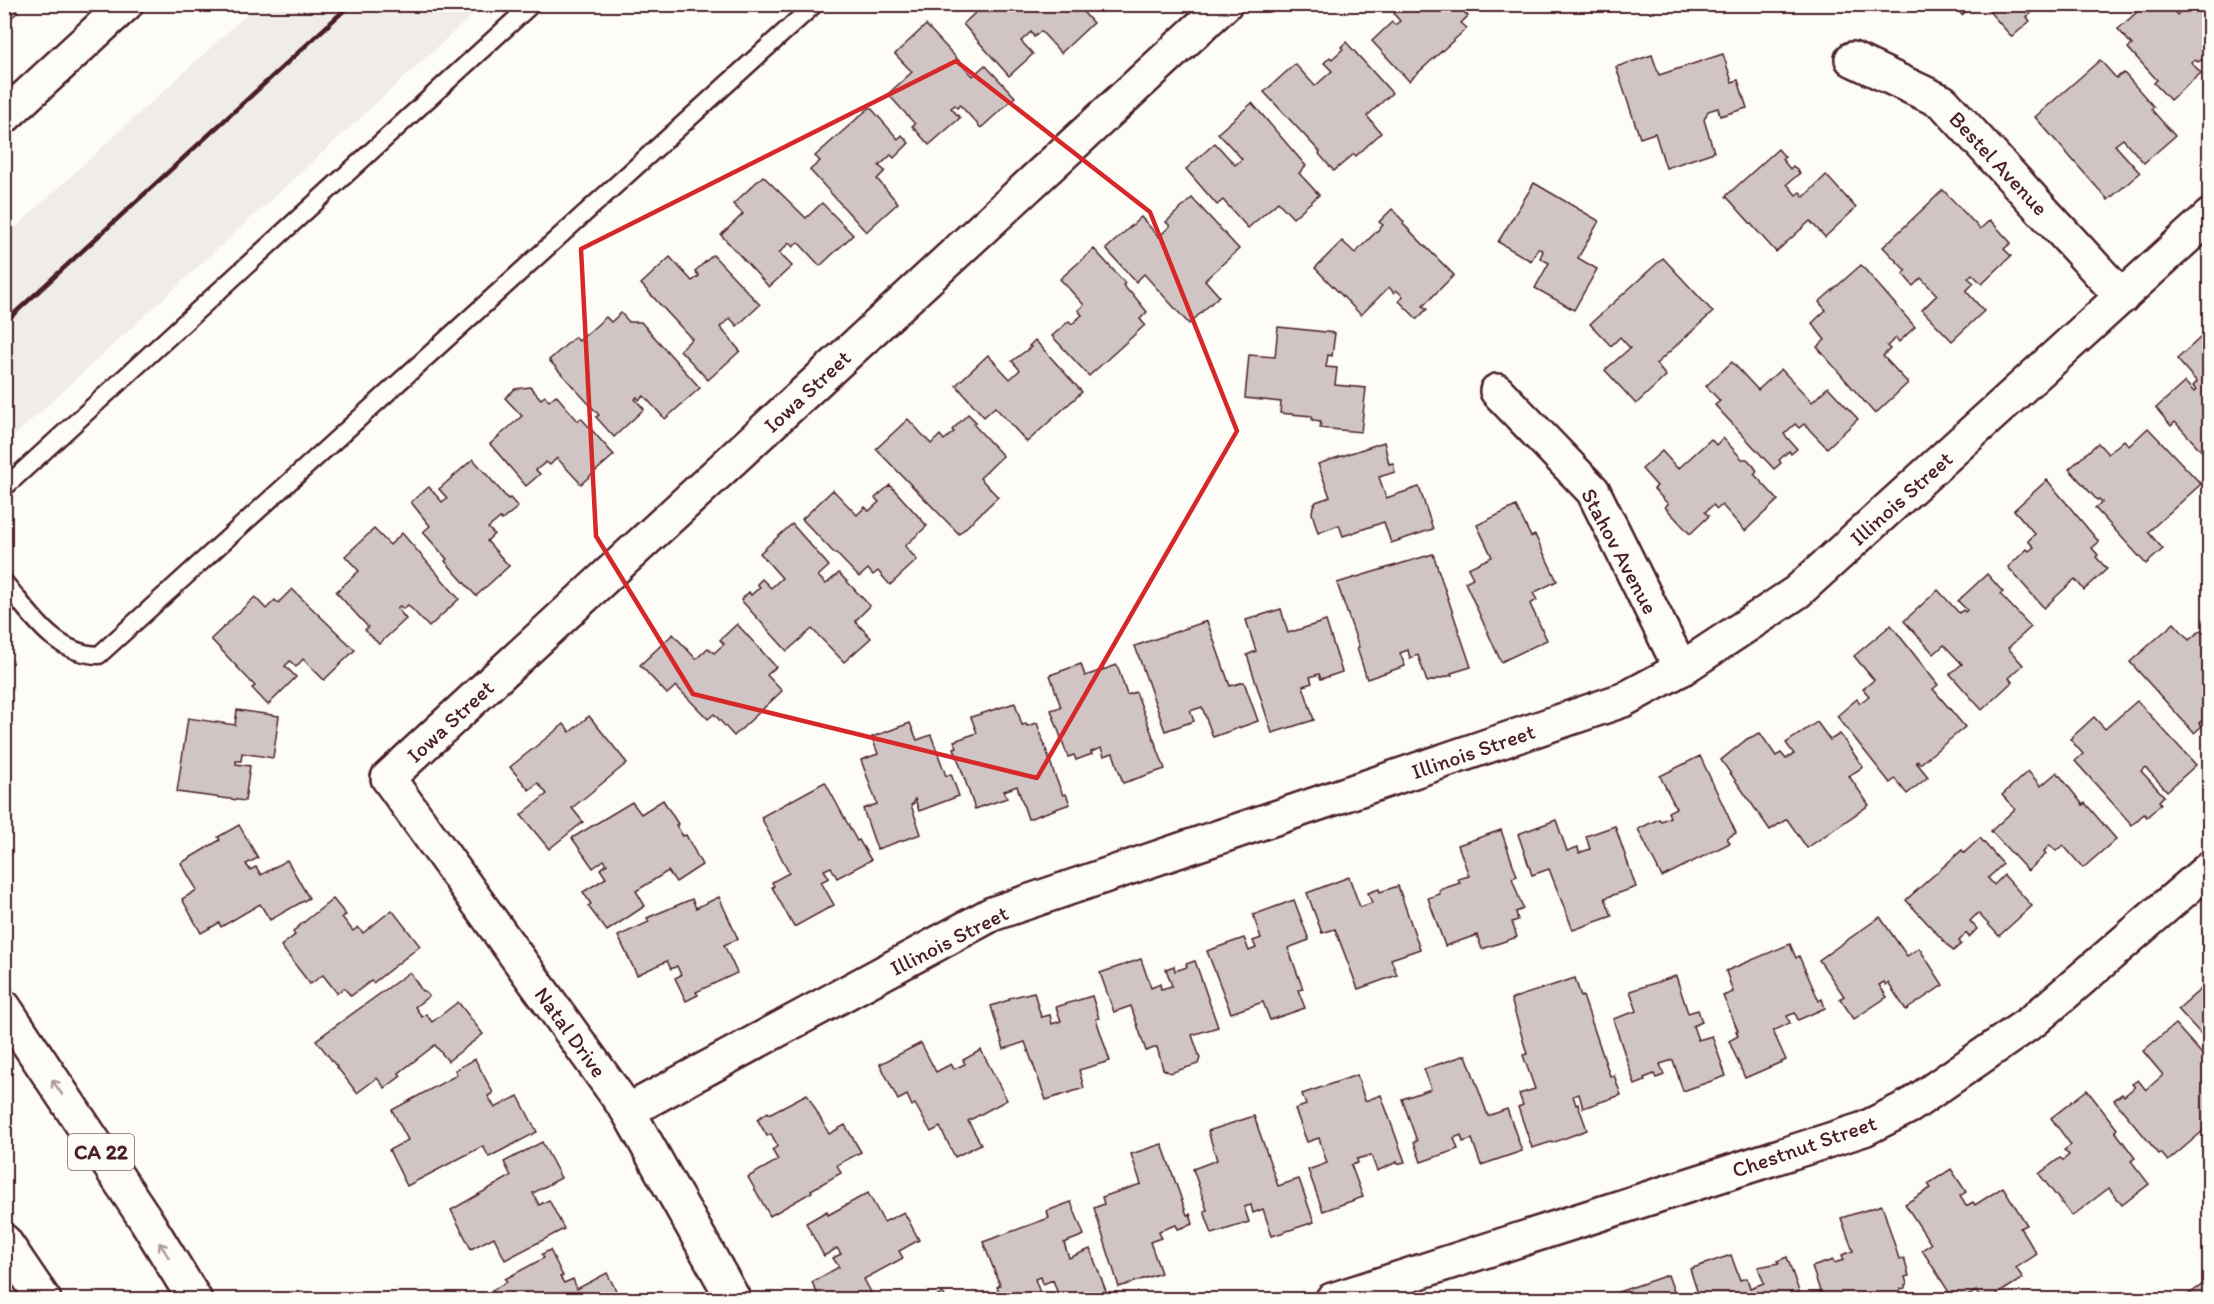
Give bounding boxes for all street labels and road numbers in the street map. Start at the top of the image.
street label: Bestel Avenue [1943,105,2054,221]
street label: Iowa Street [758,344,856,438]
street label: Illinois Street [1844,445,1958,552]
street label: Stahov Avenue [1575,484,1664,619]
street label: Iowa Street [401,674,499,768]
street label: Illinois Street [1408,718,1538,785]
street label: Illinois Street [886,899,1013,982]
street label: Natal Drive [529,982,612,1083]
street label: Chestnut Street [1728,1109,1880,1184]
road number: CA 22 [68,1134,134,1170]

